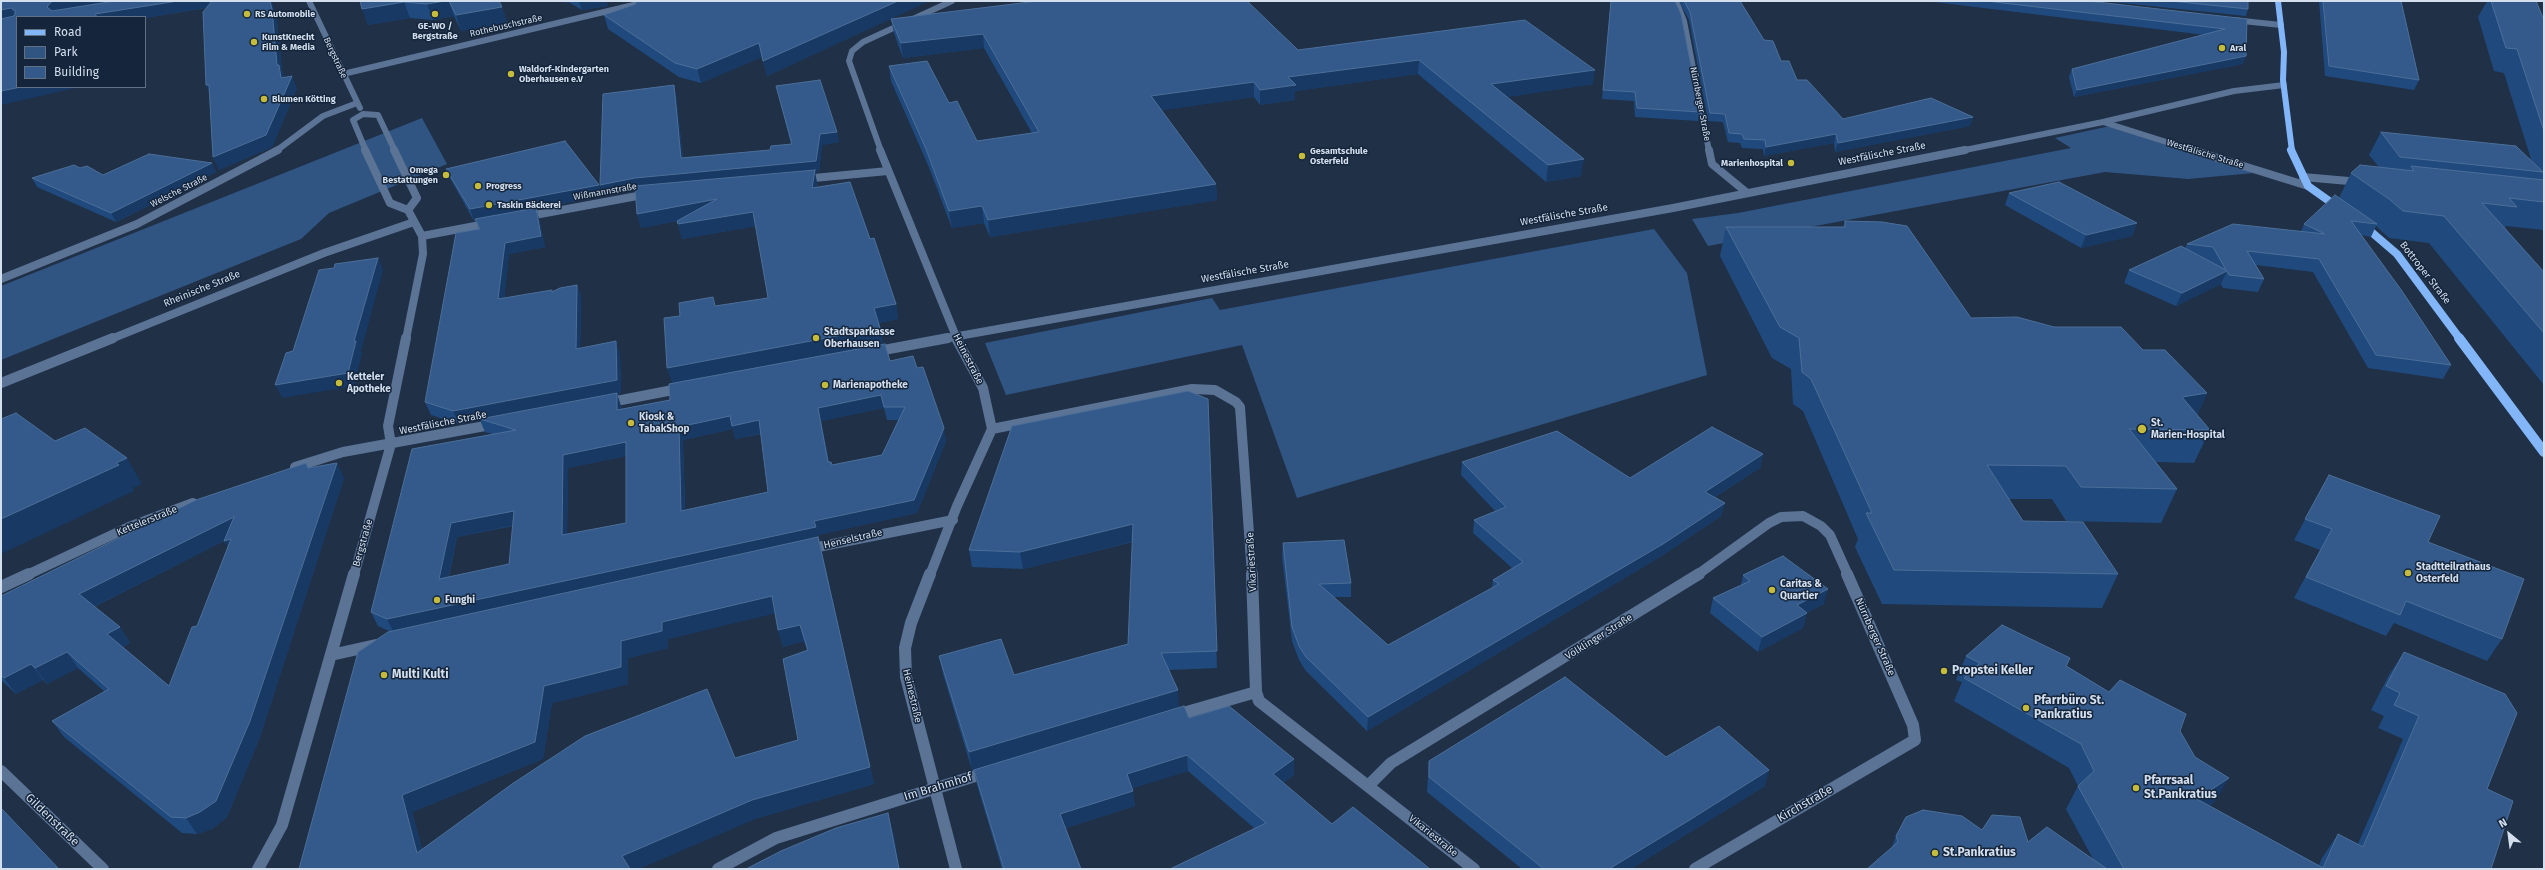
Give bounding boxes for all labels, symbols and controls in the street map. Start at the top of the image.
marker: RS Automobile [242,9,252,19]
place label: RS Automobile [255,9,315,19]
marker: GE-WO / Bergstraße [430,9,440,19]
street label: Rothebuschstraße [469,12,543,40]
legend [16,16,146,88]
place label: GE-WO / Bergstraße [412,21,458,42]
text: Road [54,25,82,39]
place label: KunstKnecht Film & Media [262,32,315,53]
street label: Bergstraße [321,36,349,80]
marker: KunstKnecht Film & Media [249,37,259,47]
marker: Aral [2217,43,2227,53]
place label: Aral [2230,43,2246,53]
text: Park [54,45,78,59]
place label: Waldorf-Kindergarten Oberhausen e.V [519,64,609,85]
text: Building [54,65,99,79]
street label: Nürnberger Straße [1687,66,1713,142]
marker: Waldorf-Kindergarten Oberhausen e.V [506,69,516,79]
marker: Blumen Kötting [259,94,269,104]
place label: Blumen Kötting [272,94,336,104]
street label: Westfälische Straße [2165,137,2245,171]
street label: Westfälische Straße [1837,140,1927,168]
place label: Gesamtschule Osterfeld [1310,146,1368,167]
marker: Gesamtschule Osterfeld [1297,151,1307,161]
place label: Marienhospital [1721,158,1783,168]
marker: Marienhospital [1786,158,1796,168]
place label: Omega Bestattungen [383,165,438,186]
marker: Omega Bestattungen [441,170,451,180]
street label: Welsche Straße [149,172,209,210]
marker: Progress [473,181,483,191]
place label: Progress [486,181,522,191]
street label: Wißmannstraße [572,181,638,203]
marker: Taskin Bäckerei [484,200,494,210]
place label: Taskin Bäckerei [497,200,561,210]
street label: Westfälische Straße [1519,201,1609,229]
street label: Bottroper Straße [2397,239,2453,307]
street label: Westfälische Straße [1200,258,1290,286]
street label: Rheinische Straße [162,268,242,310]
place label: Stadtsparkasse Oberhausen [824,326,895,350]
street label: Heinestraße [950,332,986,386]
marker: Stadtsparkasse Oberhausen [811,333,821,343]
place label: Ketteler Apotheke [347,371,391,394]
marker: Ketteler Apotheke [334,378,344,388]
place label: Marienapotheke [833,379,908,391]
marker: Marienapotheke [820,380,830,390]
street label: Westfälische Straße [398,409,488,437]
place label: Kiosk & TabakShop [639,411,690,434]
place label: St. Marien-Hospital [2151,417,2225,440]
marker: Kiosk & TabakShop [626,418,636,428]
marker: St. Marien-Hospital [2136,423,2148,435]
street label: Kettelerstraße [115,503,179,539]
street label: Bergstraße [350,518,376,568]
street label: Henselstraße [823,526,883,552]
street label: Vikariestraße [1244,532,1260,592]
place label: Stadtteilrathaus Osterfeld [2416,561,2491,584]
marker: Stadtteilrathaus Osterfeld [2403,568,2413,578]
place label: Caritas & Quartier [1780,578,1822,602]
marker: Caritas & Quartier [1767,585,1777,595]
place label: Funghi [445,594,475,606]
marker: Funghi [432,595,442,605]
street label: Nürnberger Straße [1852,596,1898,678]
street label: Völklinger Straße [1563,611,1635,663]
place label: Propstei Keller [1952,664,2033,678]
marker: Propstei Keller [1939,666,1949,676]
place label: Multi Kulti [392,668,449,682]
street label: Heinestraße [900,668,924,724]
marker: Multi Kulti [379,670,389,680]
place label: Pfarrbüro St. Pankratius [2034,694,2104,722]
marker: Pfarrbüro St. Pankratius [2021,703,2031,713]
street label: Im Brahmhof [902,770,974,804]
place label: Pfarrsaal St.Pankratius [2144,774,2217,802]
street label: Kirchstraße [1775,782,1835,826]
marker: Pfarrsaal St.Pankratius [2131,783,2141,793]
street label: Gildenstraße [22,791,82,849]
street label: Vikariestraße [1406,813,1460,859]
north arrow [2489,814,2529,854]
text: N [2497,816,2509,831]
place label: St.Pankratius [1943,846,2016,860]
marker: St.Pankratius [1930,848,1940,858]

